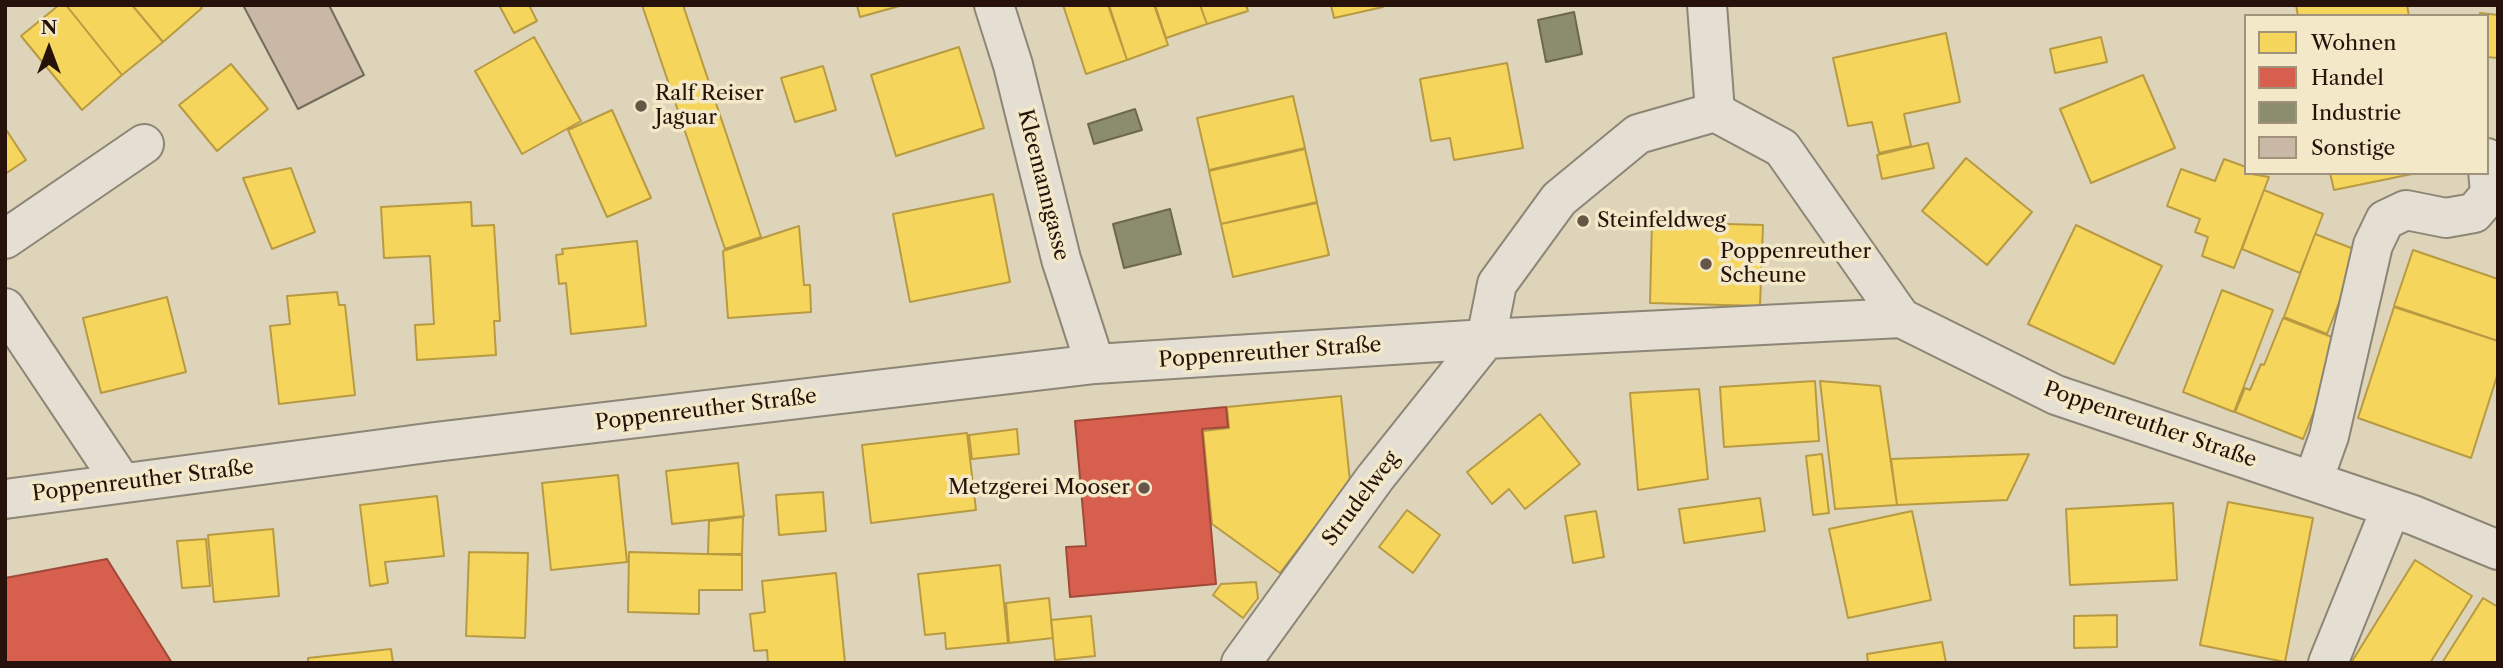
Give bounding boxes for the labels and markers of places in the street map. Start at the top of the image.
place label: Ralf Reiser Jaguar [655,81,764,131]
marker: Ralf Reiser Jaguar [633,98,649,114]
place label: Steinfeldweg [1597,208,1726,234]
marker: Steinfeldweg [1575,213,1591,229]
place label: Poppenreuther Scheune [1720,239,1871,289]
marker: Poppenreuther Scheune [1698,256,1714,272]
place label: Metzgerei Mooser [948,475,1130,501]
marker: Metzgerei Mooser [1136,480,1152,496]

